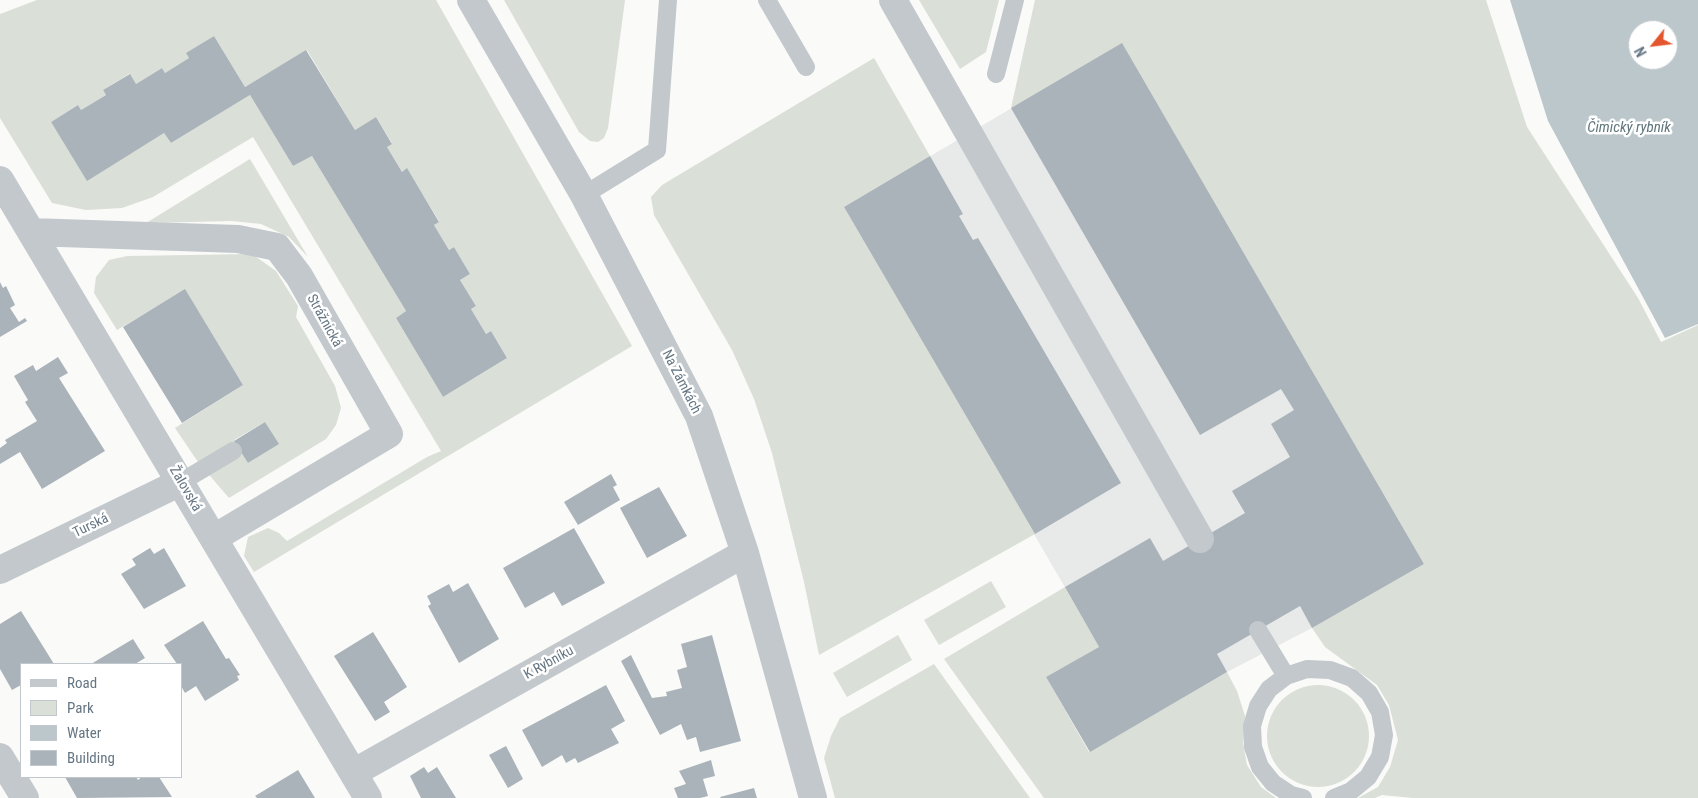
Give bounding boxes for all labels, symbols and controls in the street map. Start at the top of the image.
north arrow [1628,20,1678,70]
text: N [1632,44,1650,59]
water label: Čimický rybník [1587,119,1671,137]
street label: Strážnická [303,292,345,350]
street label: Na Zámkách [658,347,704,417]
street label: Žalovská [165,463,205,515]
street label: Turská [71,510,111,542]
street label: K Rybníku [521,643,577,683]
legend [20,663,182,778]
text: Road [67,674,97,692]
text: Park [67,699,94,717]
text: Water [67,724,101,742]
text: Building [67,749,115,767]

